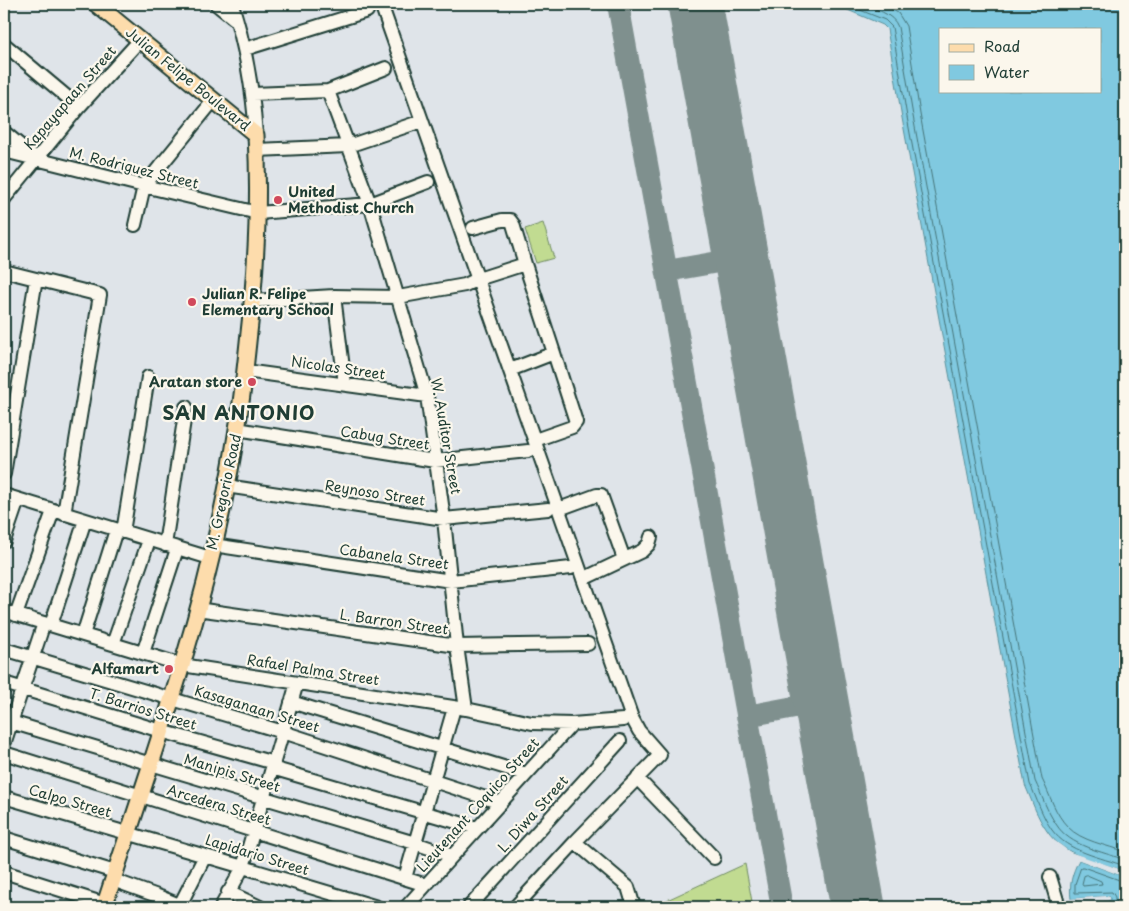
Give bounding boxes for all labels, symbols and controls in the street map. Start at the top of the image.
street label: Julian Felipe Boulevard [121,22,256,136]
legend [939,28,1102,92]
text: Road [984,34,1020,57]
street label: Kapayapaan Street [18,41,121,154]
text: Water [984,60,1029,83]
street label: M. Rodriguez Street [67,141,201,194]
place label: United Methodist Church [288,181,414,218]
marker: United Methodist Church [272,194,284,206]
place label: Julian R. Felipe Elementary School [202,283,334,320]
marker: Julian R. Felipe Elementary School [186,296,198,308]
street label: Nicolas Street [289,350,387,385]
place label: Aratan store [149,371,242,392]
marker: Aratan store [246,376,258,388]
street label: W. Auditor Street [426,376,467,496]
district label: SAN ANTONIO [163,398,315,426]
street label: Cabug Street [339,420,431,455]
street label: M. Gregorio Road [201,432,246,552]
street label: Reynoso Street [323,474,427,511]
street label: Cabanela Street [338,538,450,575]
street label: L. Barron Street [338,603,450,640]
street label: Rafael Palma Street [245,649,381,690]
place label: Alfamart [92,658,159,679]
marker: Alfamart [163,663,175,675]
street label: Kasaganaan Street [192,680,322,738]
street label: T. Barrios Street [87,682,200,735]
street label: Lieutenant Coquico Street [411,733,544,877]
street label: Manipis Street [181,748,283,797]
street label: L. Diwa Street [492,770,573,857]
street label: Calpo Street [26,779,114,822]
street label: Arcedera Street [165,779,274,830]
street label: Lapidario Street [203,829,312,880]

